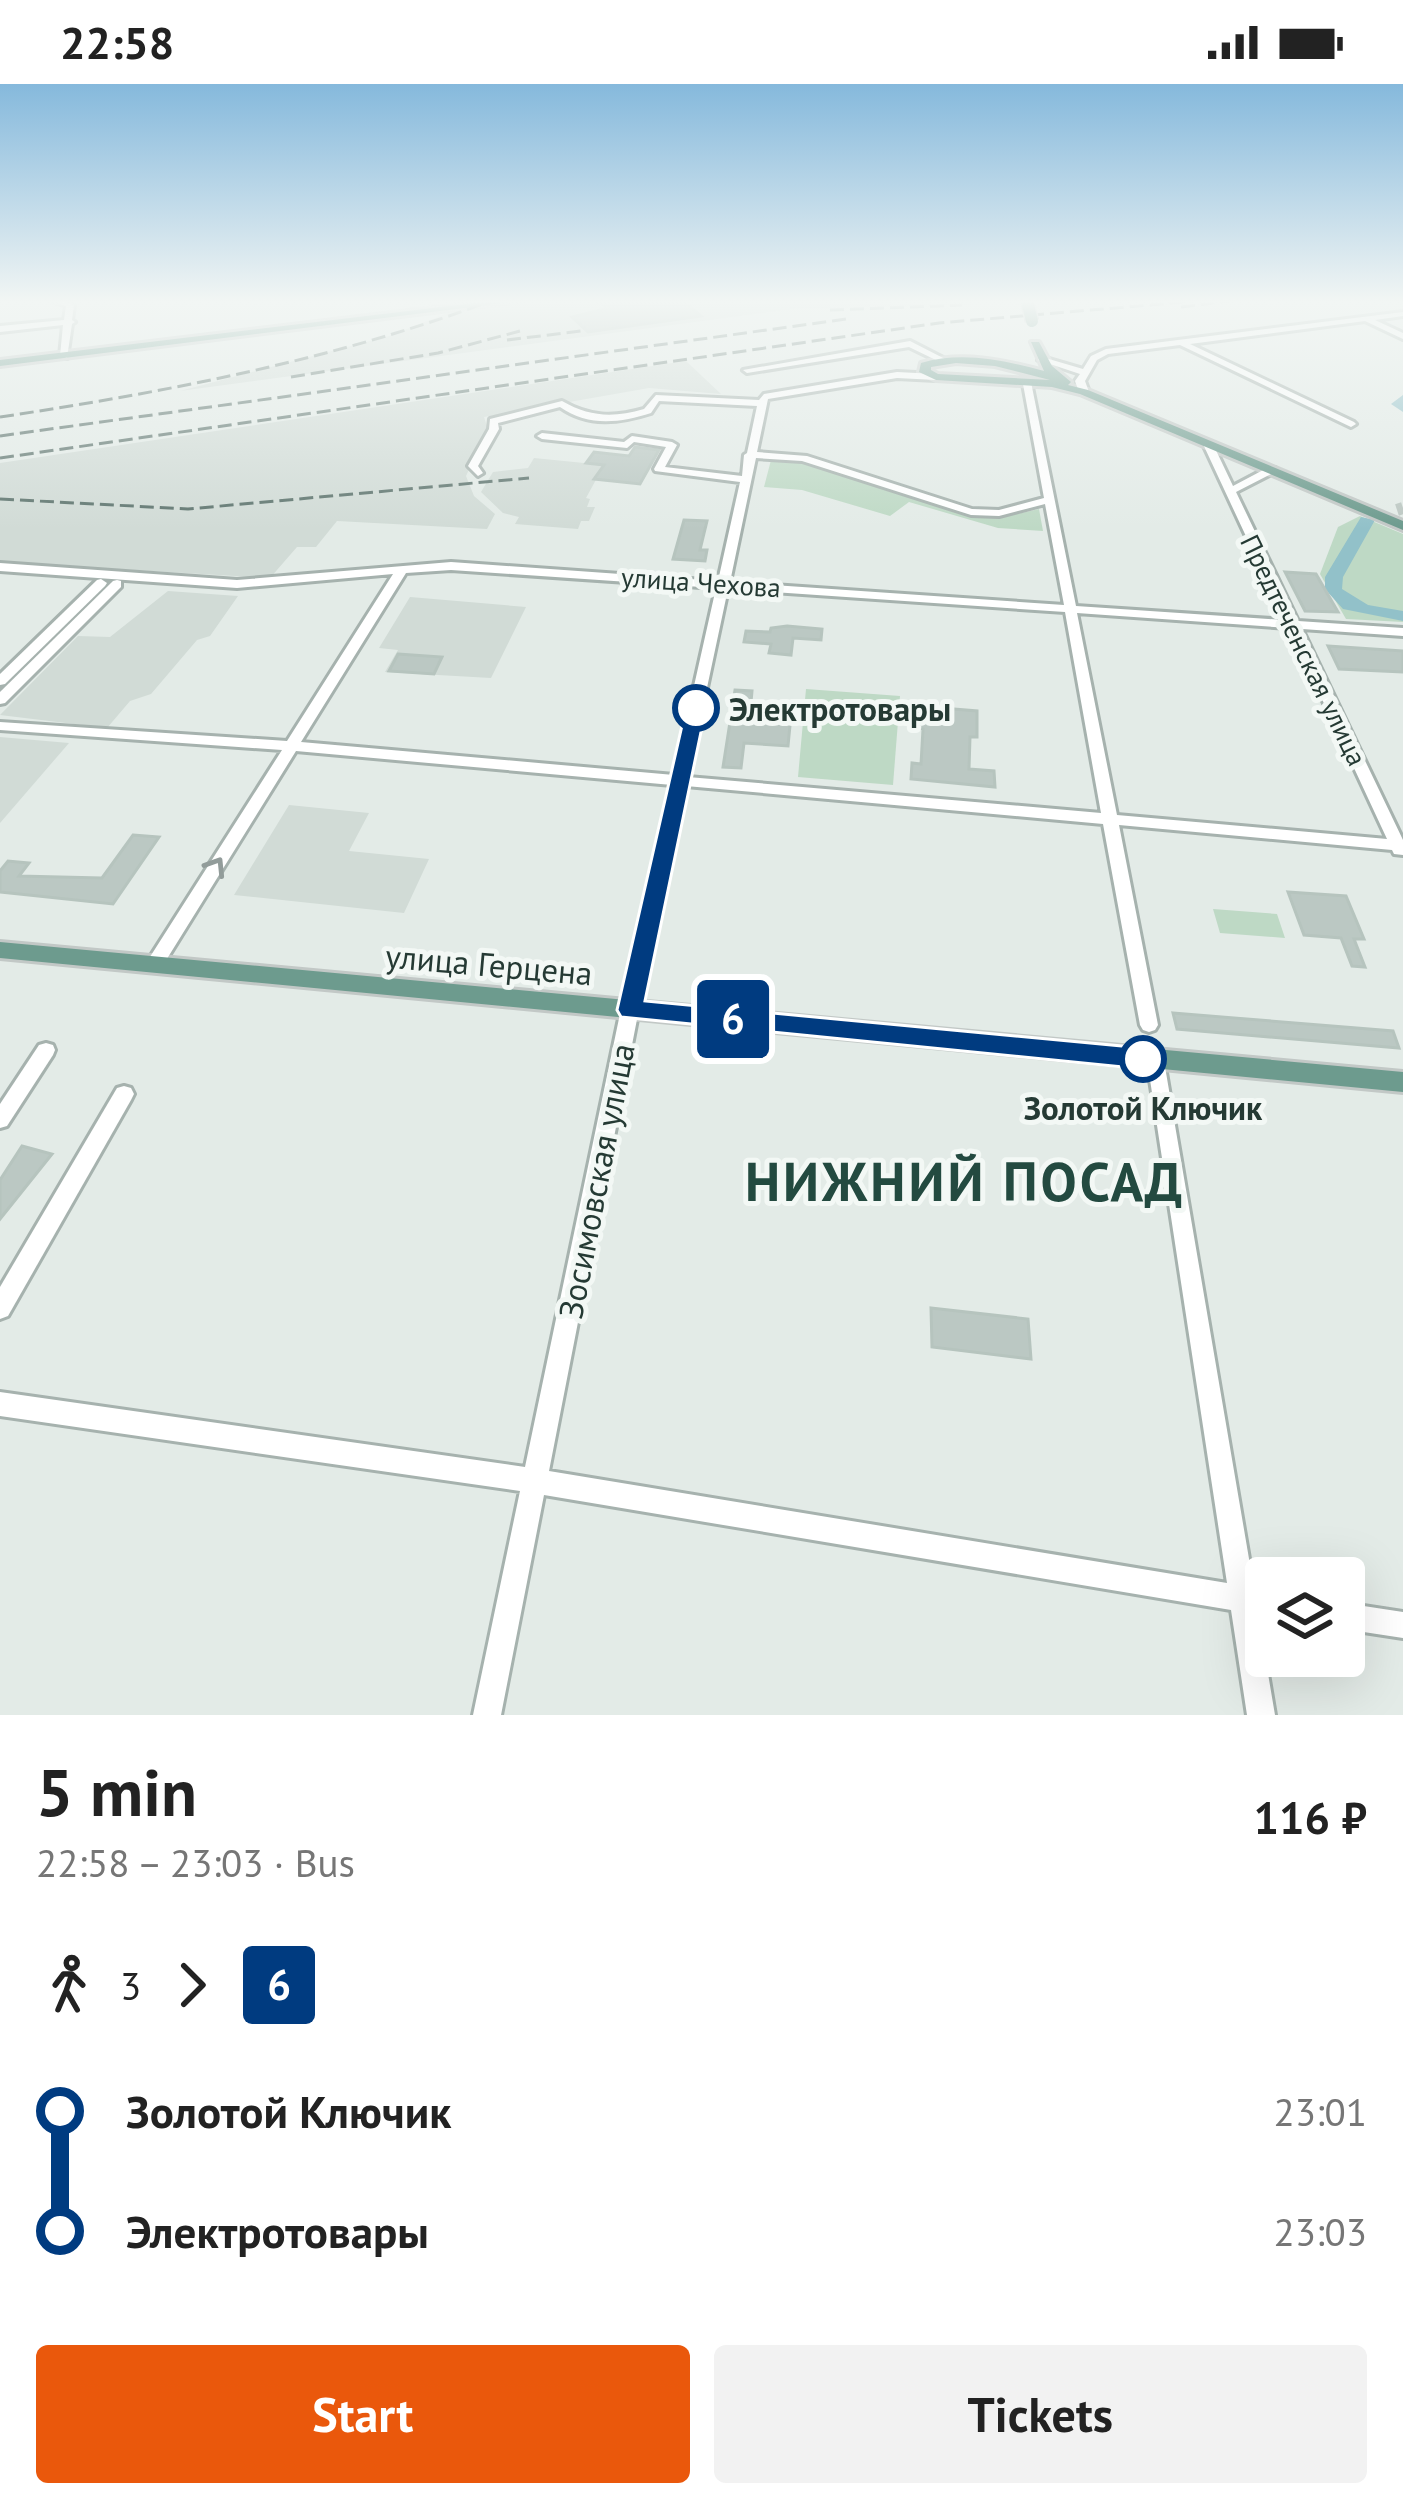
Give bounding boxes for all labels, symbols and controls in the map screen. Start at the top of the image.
text: 22:58 [60,13,174,71]
street label: Предтеченская улица [1233,529,1375,771]
street label: улица Чехова [620,559,782,605]
marker: Электротовары [674,686,718,730]
place label: Электротовары [729,687,951,730]
one-way arrow [202,857,225,879]
street label: улица Герцена [384,934,594,994]
line badge: 6 [694,980,772,1058]
text: 6 [721,991,745,1046]
marker: Золотой Ключик [1121,1037,1165,1081]
street label: Зосимовская улица [548,1040,644,1322]
place label: Золотой Ключик [1024,1086,1263,1129]
district label: НИЖНИЙ ПОСАД [745,1146,1185,1216]
map controls [1245,1557,1365,1677]
button: layers [1245,1557,1365,1677]
text: 5 min [36,1749,197,1834]
text: 116 ₽ [1254,1788,1367,1846]
text: 22:58 – 23:03 · Bus [36,1837,355,1888]
icon: walk [36,1952,102,2018]
icon: forward [159,1952,225,2018]
text: 6 [267,1957,291,2012]
text: 3 [120,1960,141,2011]
text: Золотой Ключик [126,2082,451,2140]
text: 23:01 [1273,2086,1367,2137]
text: Электротовары [126,2202,429,2260]
text: 23:03 [1273,2206,1367,2257]
button: Start [36,2345,690,2483]
button: Tickets [714,2345,1367,2483]

